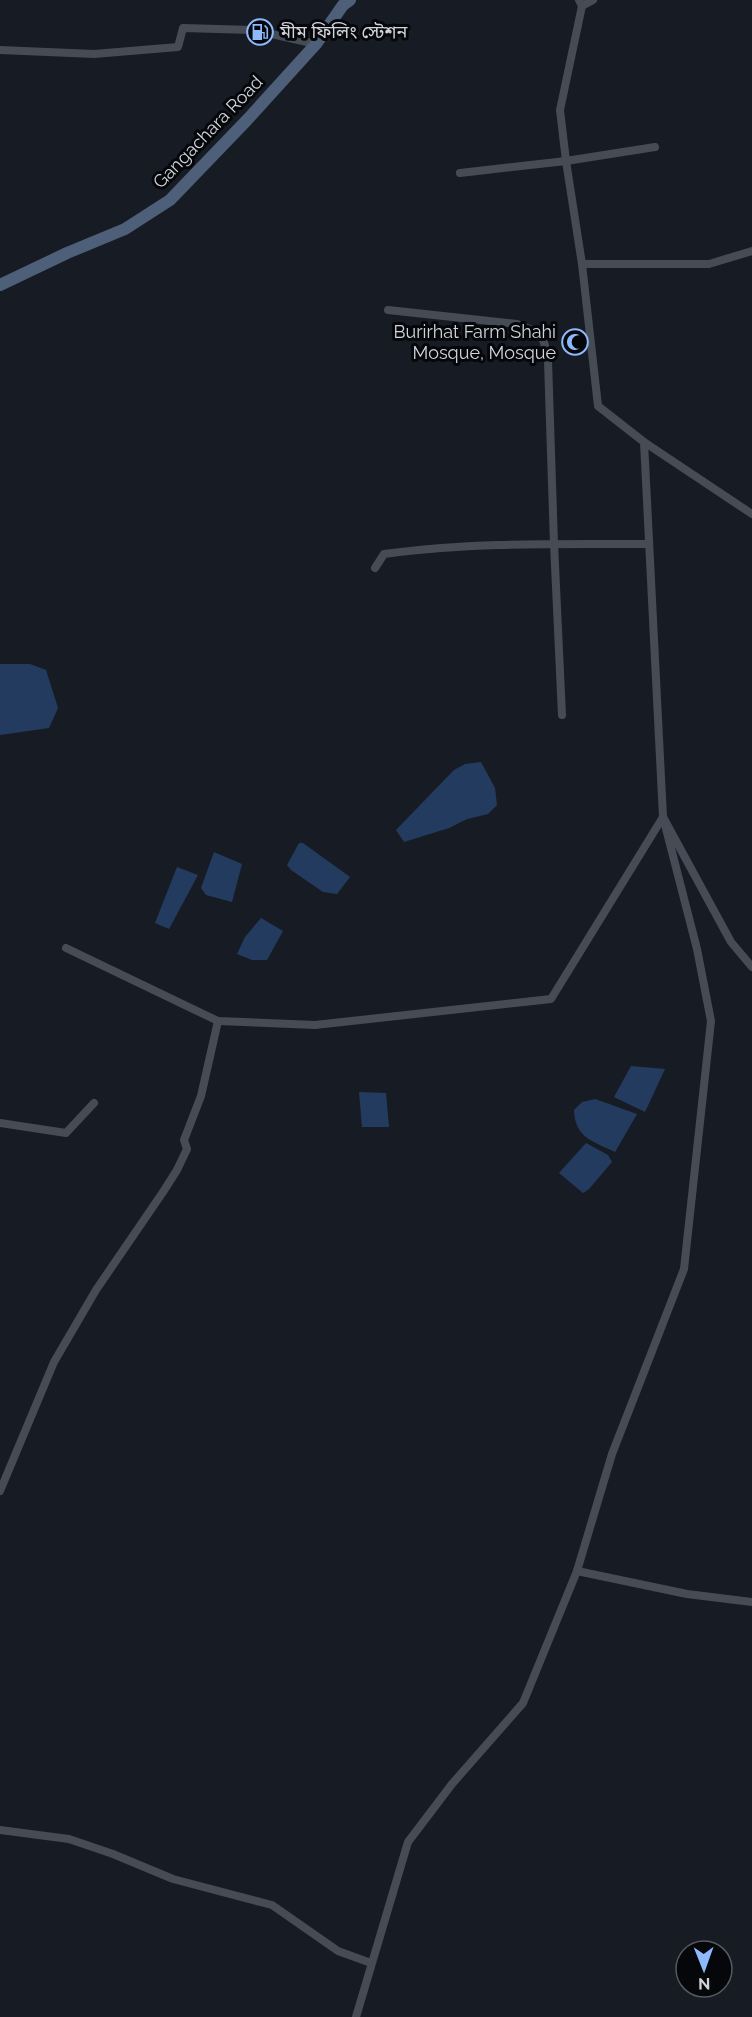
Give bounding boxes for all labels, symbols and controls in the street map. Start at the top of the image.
fuel station icon: মীম ফিলিং স্টেশন [245,17,275,47]
place label: মীম ফিলিং স্টেশন [279,21,409,42]
street label: Gangachara Road [149,71,267,192]
place label: Burirhat Farm Shahi Mosque, Mosque [394,321,556,363]
mosque icon: Burirhat Farm Shahi Mosque, Mosque [560,327,590,357]
north arrow [674,1939,734,1999]
text: N [698,1974,711,1993]

